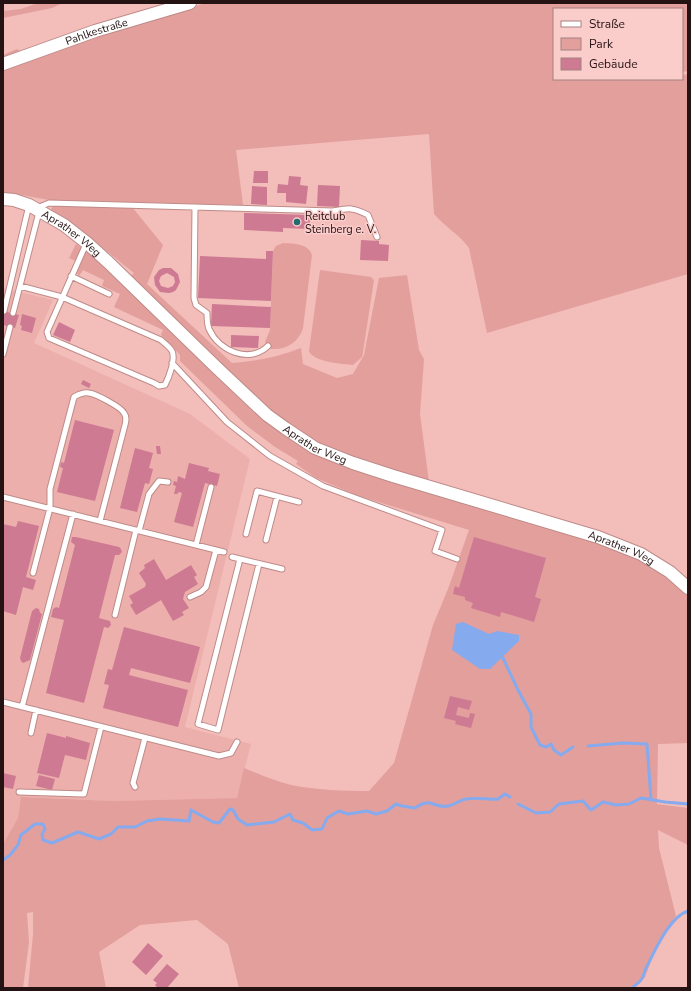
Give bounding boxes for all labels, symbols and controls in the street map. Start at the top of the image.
legend [553,8,683,80]
street label: Pahlkestraße [63,14,130,49]
text: Straße [589,16,625,32]
text: Park [589,36,614,52]
text: Gebäude [589,56,638,72]
street label: Aprather Weg [39,206,105,260]
place label: Reitclub Steinberg e. V. [305,209,376,237]
marker: Reitclub Steinberg e. V. [292,217,302,227]
street label: Aprather Weg [280,421,349,467]
street label: Aprather Weg [586,527,657,568]

